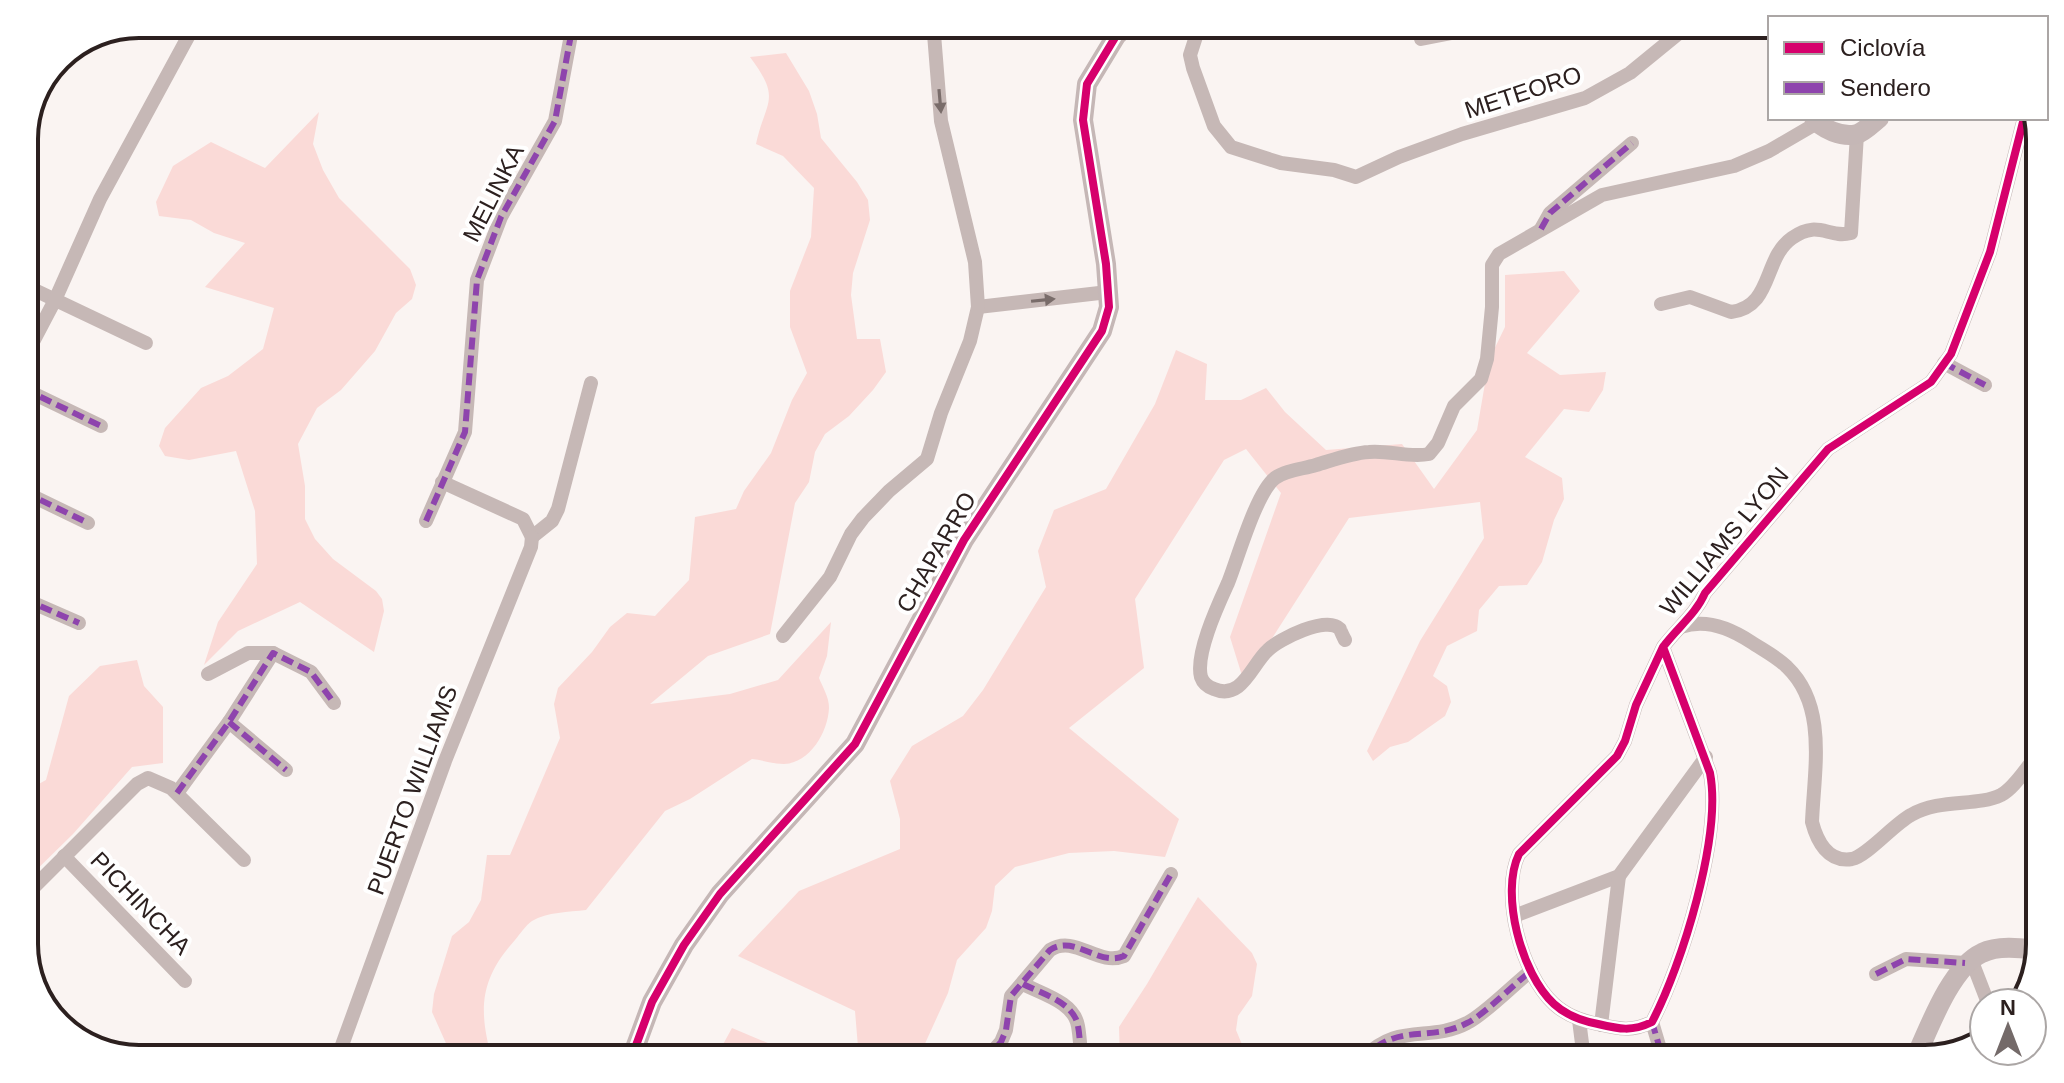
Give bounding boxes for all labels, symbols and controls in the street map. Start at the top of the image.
legend [1768,16,2048,120]
text: Ciclovía [1840,34,1926,61]
street label: METEORO [1461,60,1585,124]
text: Sendero [1840,74,1931,101]
one-way arrow [934,89,947,114]
street label: MELINKA [457,140,529,246]
one-way arrow [1031,294,1056,307]
street label: WILLIAMS LYON [1654,461,1794,621]
street label: CHAPARRO [891,487,981,617]
street label: PUERTO WILLIAMS [362,682,462,898]
street label: PICHINCHA [85,846,197,960]
north arrow [1968,987,2048,1067]
text: N [2000,995,2016,1020]

